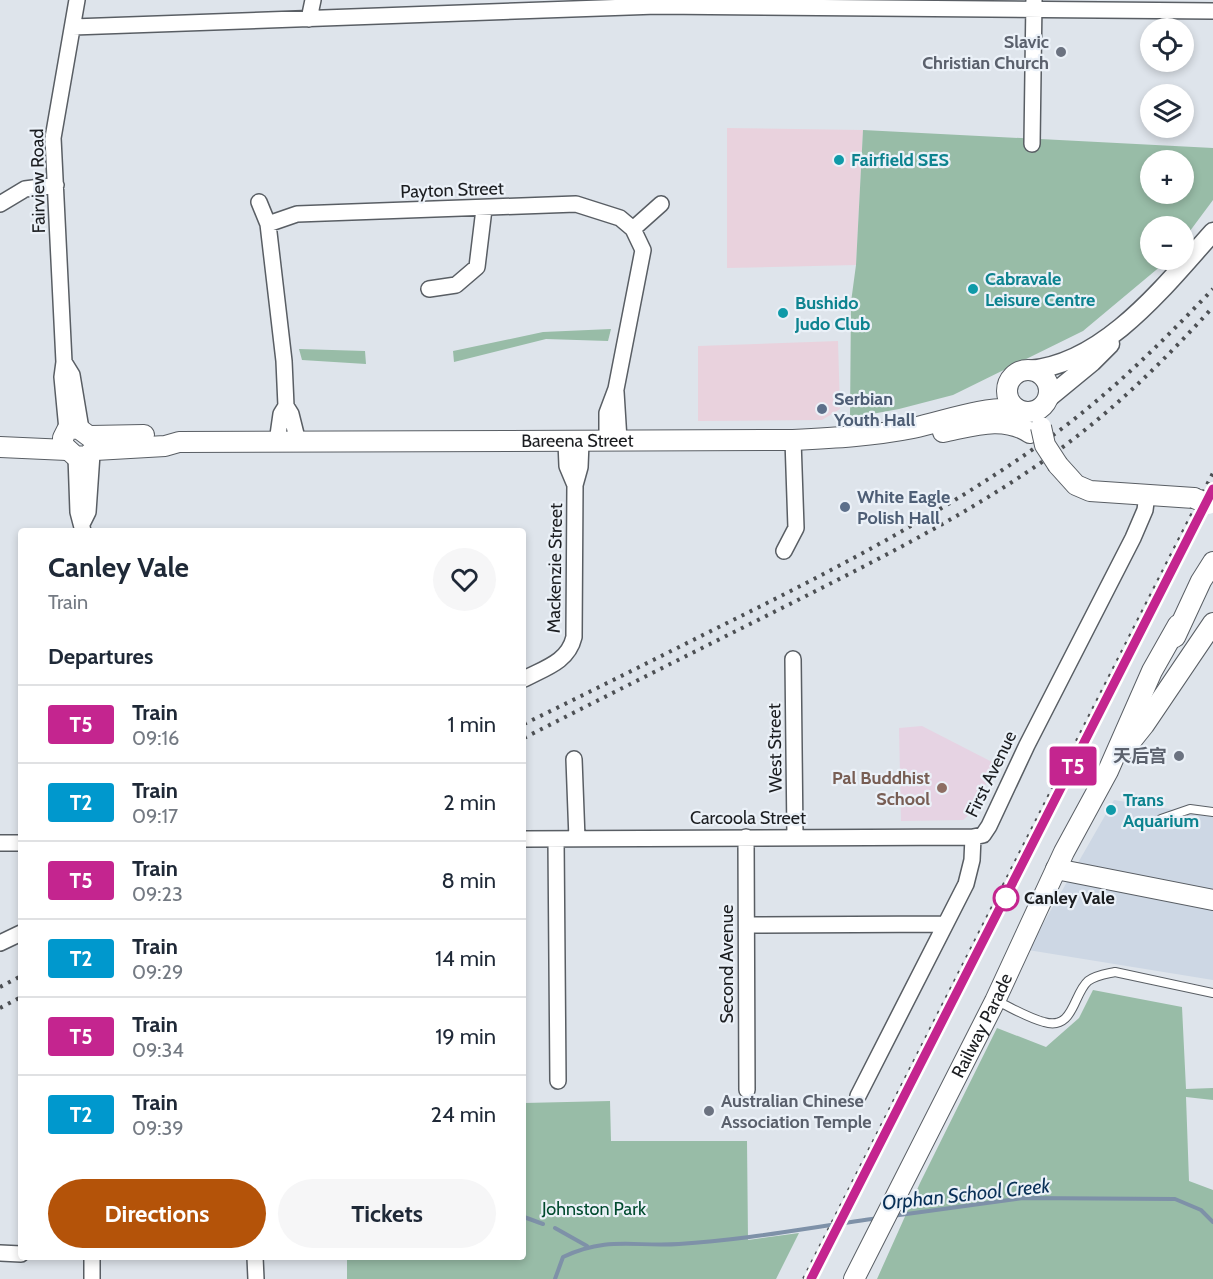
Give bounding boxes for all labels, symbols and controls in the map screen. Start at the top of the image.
map controls [1140,18,1194,270]
button: locate [1140,18,1194,72]
place label: Slavic Christian Church [922,31,1049,74]
marker: Slavic Christian Church [1054,45,1068,59]
button: layers [1140,84,1194,138]
street label: Fairview Road [26,129,50,233]
place label: Fairfield SES [851,149,949,171]
button: + [1140,150,1194,204]
marker: Fairfield SES [832,153,846,167]
street label: Payton Street [400,177,504,203]
button: − [1140,216,1194,270]
place label: Cabravale Leisure Centre [985,268,1095,311]
marker: Cabravale Leisure Centre [966,282,980,296]
place label: Bushido Judo Club [794,292,870,335]
marker: Bushido Judo Club [776,306,790,320]
place label: Serbian Youth Hall [833,388,915,431]
marker: Serbian Youth Hall [815,402,829,416]
street label: Bareena Street [521,430,634,452]
place label: White Eagle Polish Hall [857,486,950,529]
marker: White Eagle Polish Hall [838,500,852,514]
street label: Mackenzie Street [543,503,567,633]
button: heart [433,548,496,611]
text: Canley Vale [48,550,189,584]
text: Train [48,590,88,614]
text: Departures [48,643,153,670]
text: Train [132,699,178,726]
street label: West Street [763,703,787,793]
text: 1 min [448,711,496,738]
text: T5 [70,712,92,737]
text: 09:16 [132,726,179,750]
street label: First Avenue [961,727,1021,821]
place label: 天后宫 [1113,745,1167,767]
line badge: T5 [1046,746,1100,786]
marker: 天后宫 [1172,749,1186,763]
text: T5 [1062,754,1084,779]
place label: Pal Buddhist School [832,767,930,810]
text: Train [132,777,178,804]
marker: Pal Buddhist School [935,781,949,795]
text: 2 min [443,789,496,816]
place label: Trans Aquarium [1123,789,1199,832]
text: T2 [70,790,92,815]
marker: Trans Aquarium [1104,803,1118,817]
text: 09:17 [132,804,178,828]
street label: Carcoola Street [690,807,806,829]
text: Train [132,855,178,882]
text: 8 min [441,867,496,894]
text: T5 [70,868,92,893]
text: 09:23 [132,882,183,906]
marker: Canley Vale [993,885,1019,911]
place label: Canley Vale [1024,887,1115,909]
street label: Second Avenue [716,905,738,1023]
text: Train [132,933,178,960]
text: 14 min [435,945,496,972]
text: T2 [70,946,92,971]
text: 09:29 [132,960,183,984]
street label: Railway Parade [947,970,1017,1081]
text: Train [132,1011,178,1038]
text: 19 min [435,1023,496,1050]
text: T5 [70,1024,92,1049]
text: 09:34 [132,1038,184,1062]
text: Train [132,1089,178,1116]
place label: Australian Chinese Association Temple [721,1090,872,1133]
text: 24 min [431,1101,496,1128]
text: T2 [70,1102,92,1127]
marker: Australian Chinese Association Temple [702,1104,716,1118]
text: 09:39 [132,1116,184,1140]
water label: Orphan School Creek [881,1173,1053,1215]
button: Directions [48,1179,266,1248]
button: Tickets [278,1179,496,1248]
park label: Johnston Park [541,1198,647,1220]

